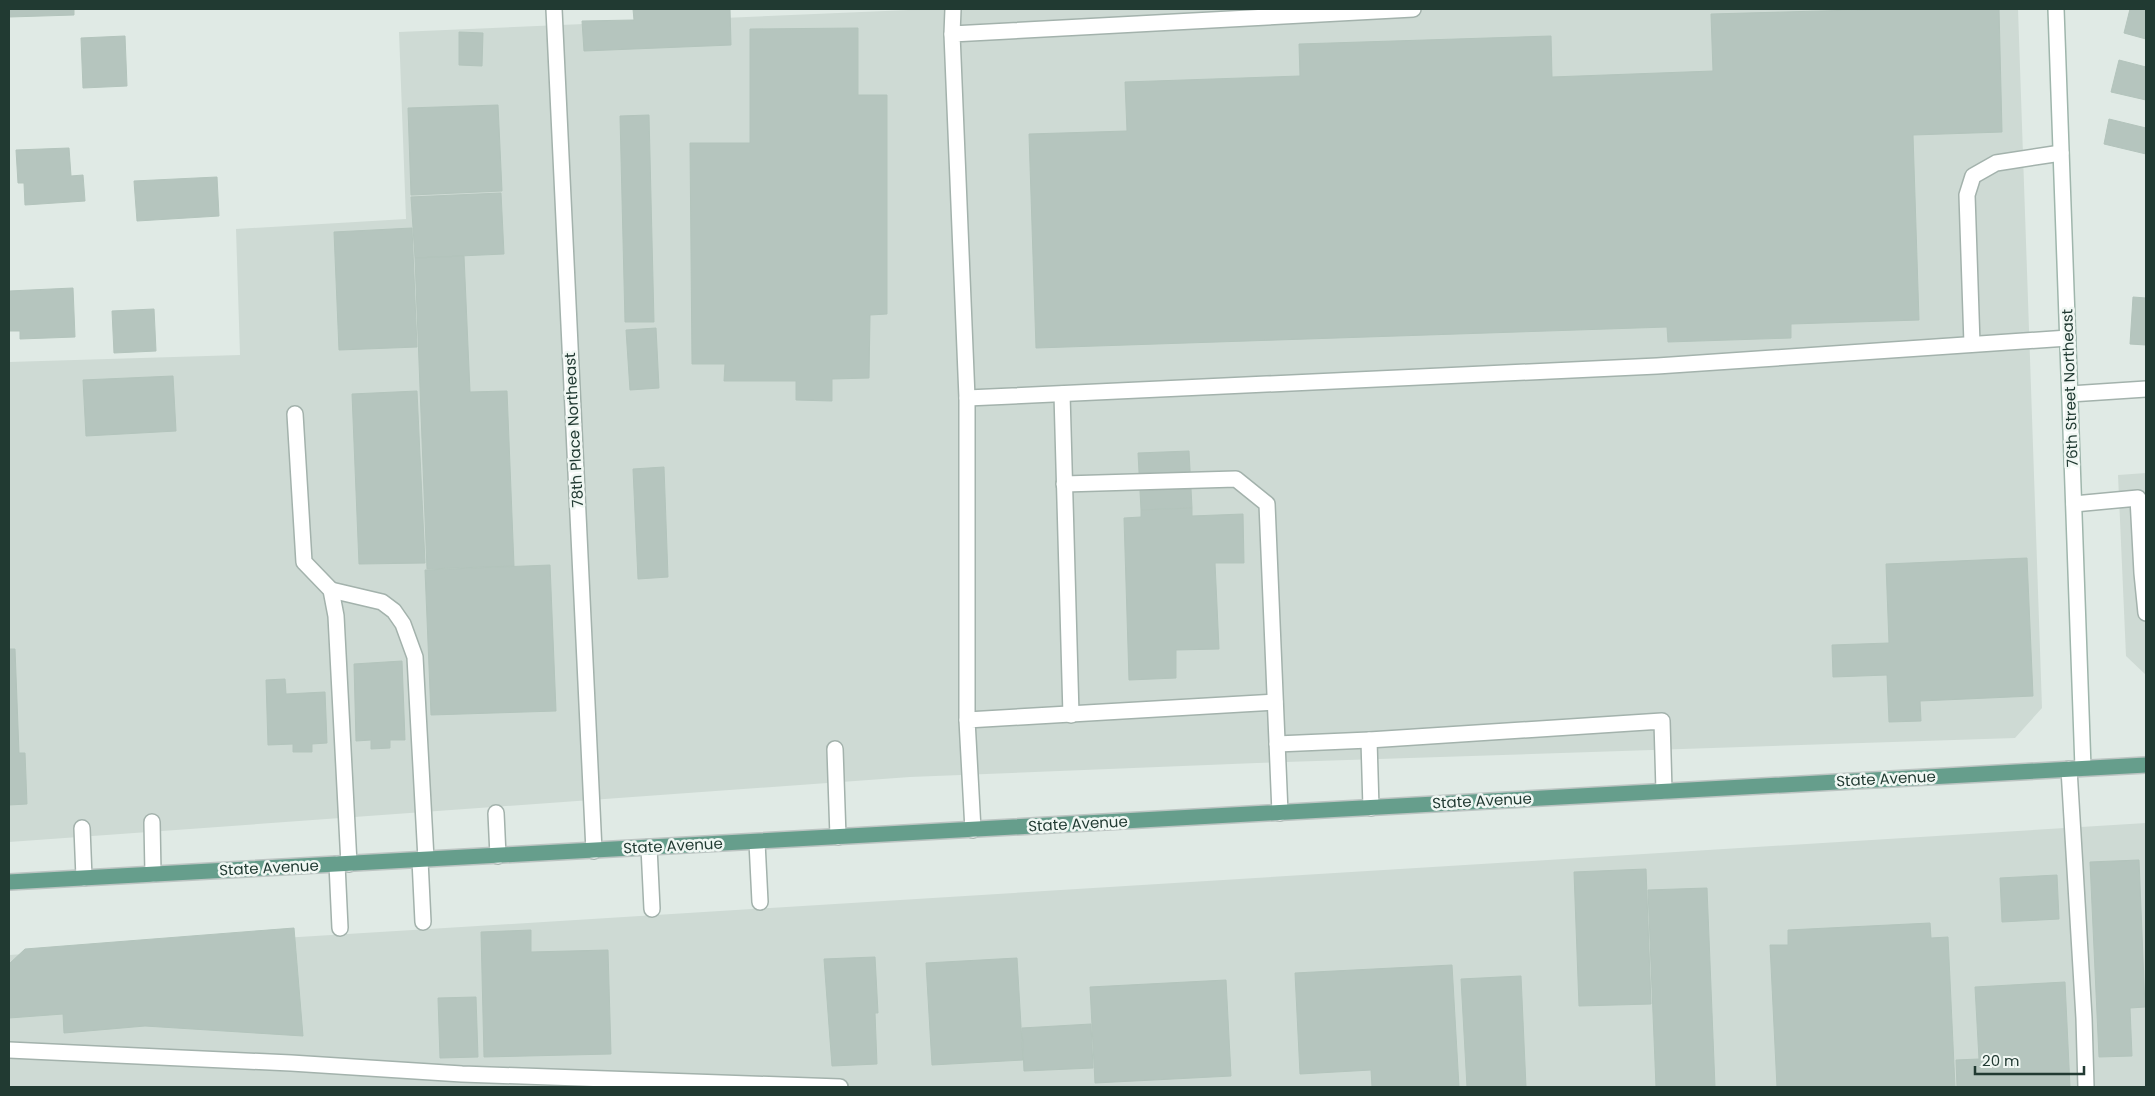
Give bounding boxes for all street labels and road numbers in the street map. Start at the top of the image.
street label: 76th Street Northeast [2056,309,2083,467]
street label: 78th Place Northeast [559,352,588,508]
street label: State Avenue [1836,765,1936,792]
street label: State Avenue [1432,787,1532,814]
street label: State Avenue [1028,810,1128,837]
street label: State Avenue [623,832,723,859]
street label: State Avenue [219,854,319,881]

